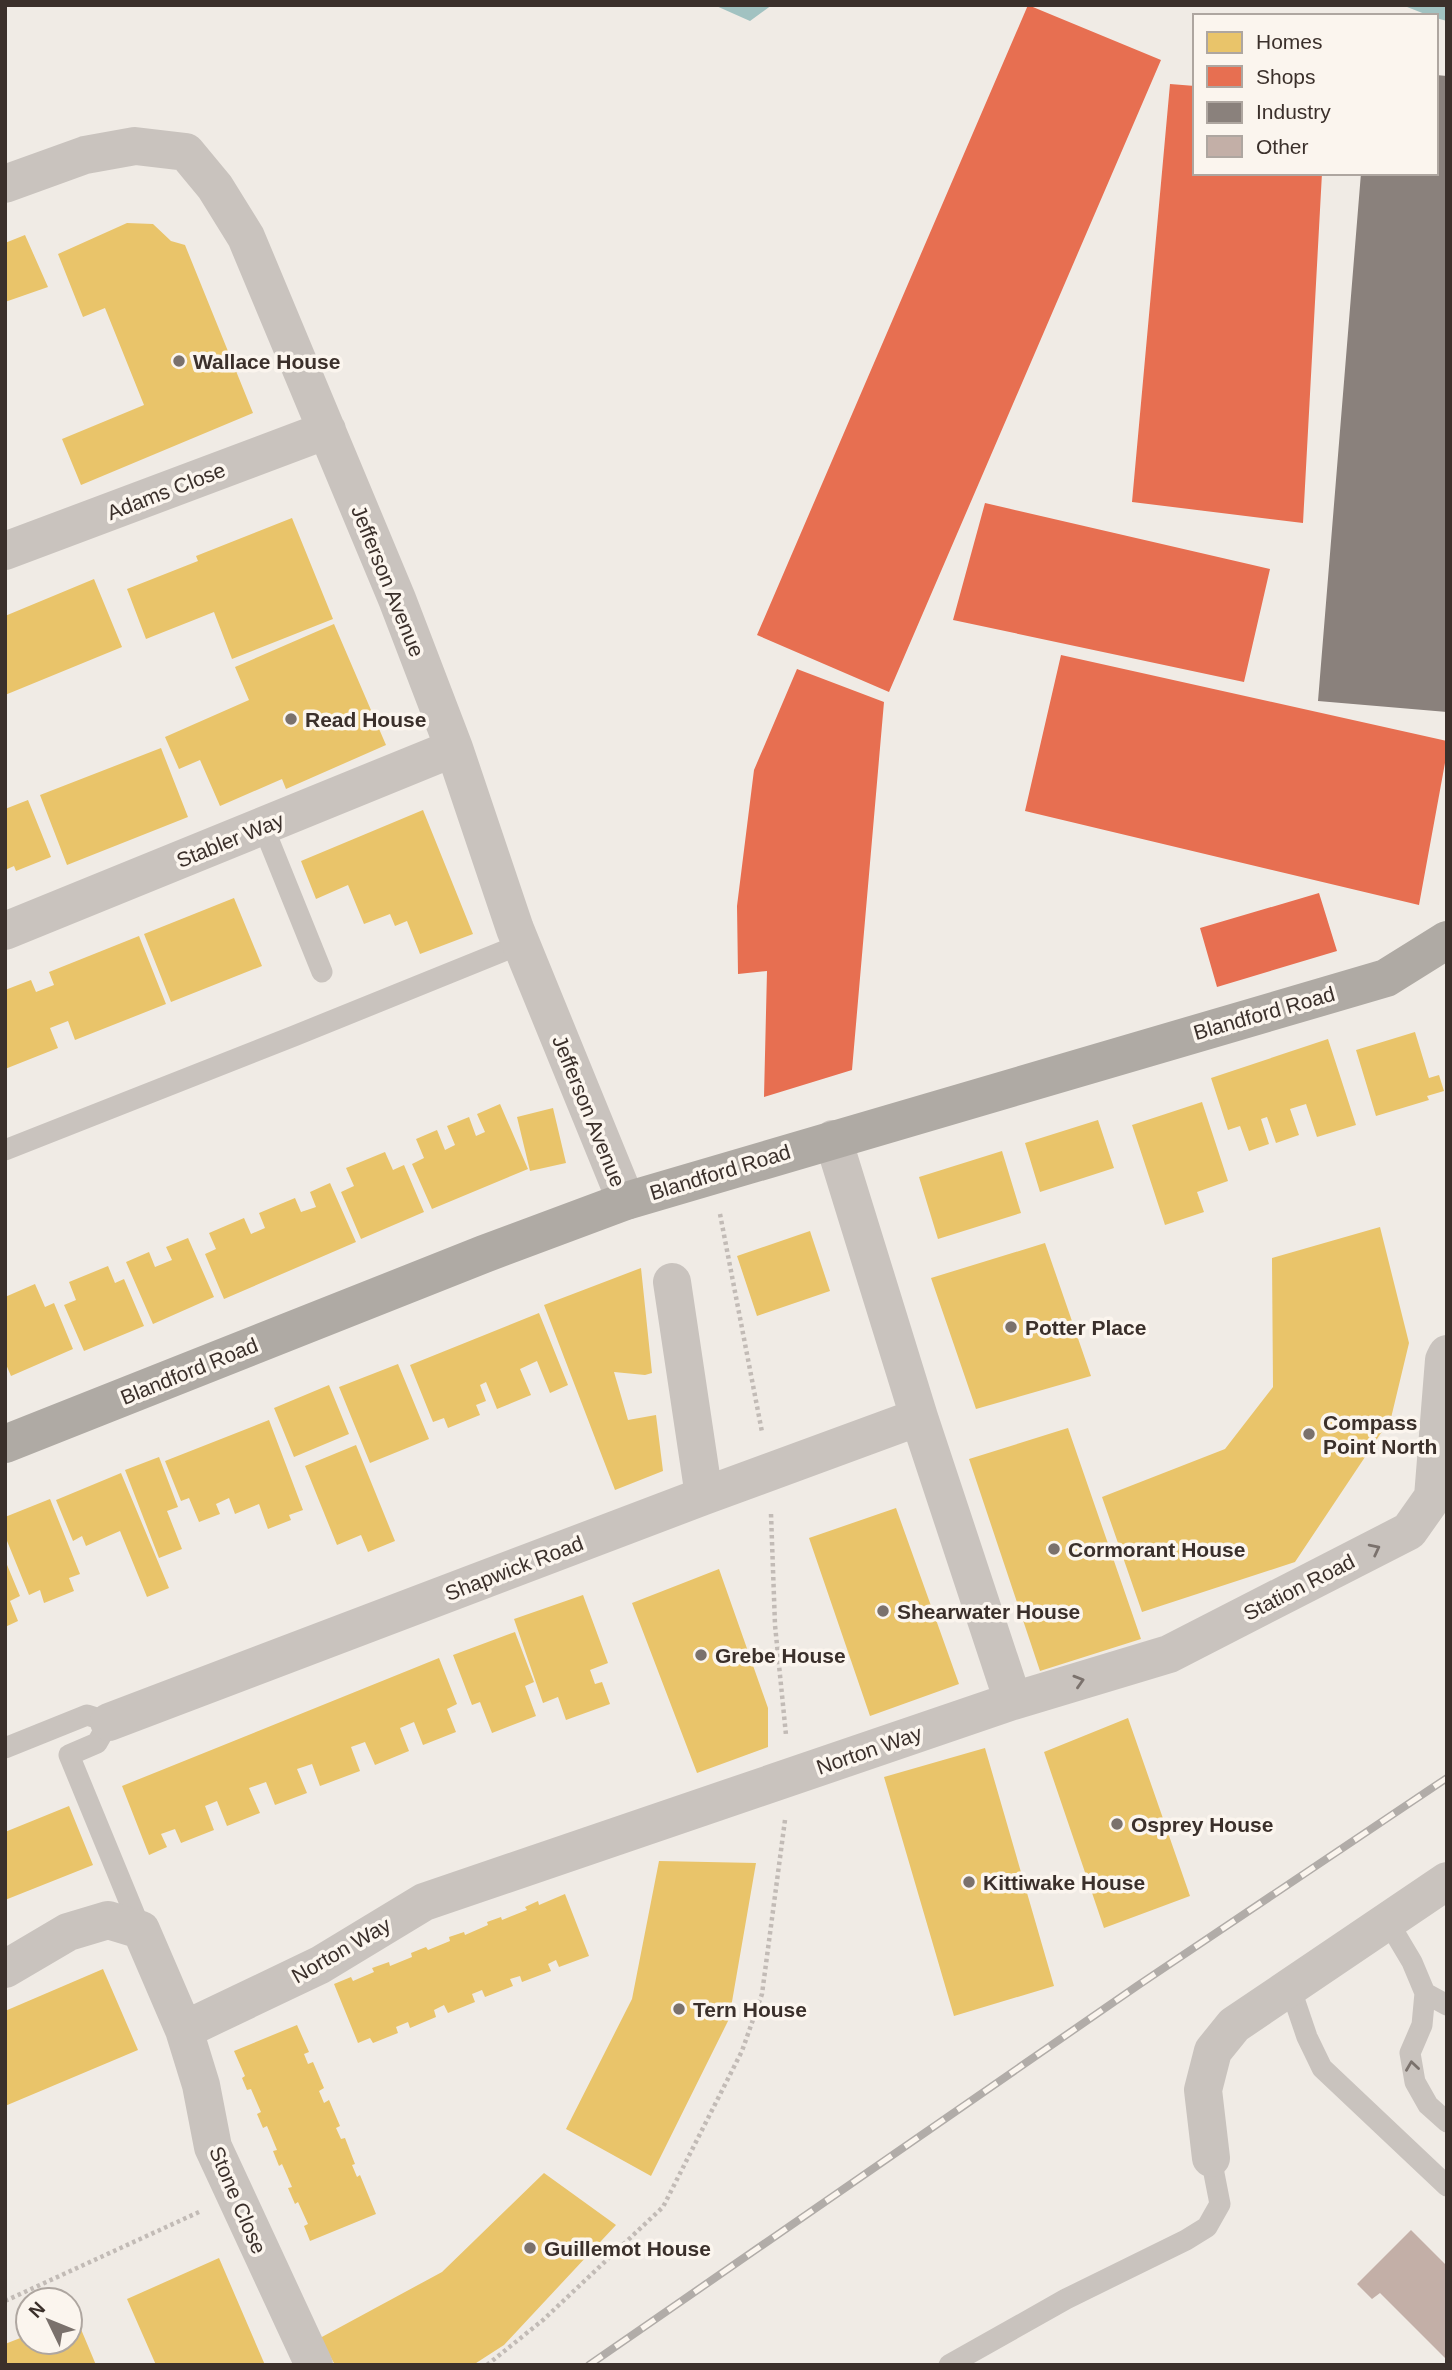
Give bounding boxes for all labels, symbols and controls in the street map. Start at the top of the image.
legend [1193,14,1438,175]
text: Homes [1256,30,1323,53]
text: Shops [1256,65,1316,88]
text: Industry [1256,100,1331,123]
text: Other [1256,135,1309,158]
place label: Wallace House [193,350,340,373]
marker: Wallace House [171,353,187,369]
street label: Adams Close [104,458,228,524]
street label: Jefferson Avenue [347,502,429,660]
place label: Read House [305,708,426,731]
marker: Read House [283,711,299,727]
street label: Stabler Way [173,808,287,872]
street label: Blandford Road [1191,982,1337,1044]
street label: Jefferson Avenue [548,1032,630,1190]
street label: Blandford Road [647,1140,793,1204]
place label: Potter Place [1025,1316,1146,1339]
marker: Potter Place [1003,1319,1019,1335]
street label: Blandford Road [117,1333,261,1409]
place label: Compass Point North [1323,1411,1437,1458]
marker: Compass Point North [1301,1426,1317,1442]
street label: Shapwick Road [442,1531,586,1605]
place label: Cormorant House [1068,1538,1245,1561]
marker: Cormorant House [1046,1541,1062,1557]
one-way arrow [1368,1543,1380,1557]
street label: Station Road [1240,1549,1358,1625]
place label: Shearwater House [897,1600,1080,1623]
marker: Shearwater House [875,1603,891,1619]
place label: Grebe House [715,1644,846,1667]
marker: Grebe House [693,1647,709,1663]
one-way arrow [1072,1675,1084,1690]
street label: Norton Way [813,1721,925,1779]
place label: Osprey House [1131,1813,1273,1836]
marker: Osprey House [1109,1816,1125,1832]
place label: Kittiwake House [983,1871,1145,1894]
marker: Kittiwake House [961,1874,977,1890]
street label: Norton Way [288,1912,395,1987]
place label: Tern House [693,1998,807,2021]
marker: Tern House [671,2001,687,2017]
one-way arrow [1405,2060,1420,2072]
street label: Stone Close [205,2143,271,2257]
place label: Guillemot House [544,2237,711,2260]
marker: Guillemot House [522,2240,538,2256]
north arrow [14,2286,84,2356]
text: N [25,2298,49,2322]

